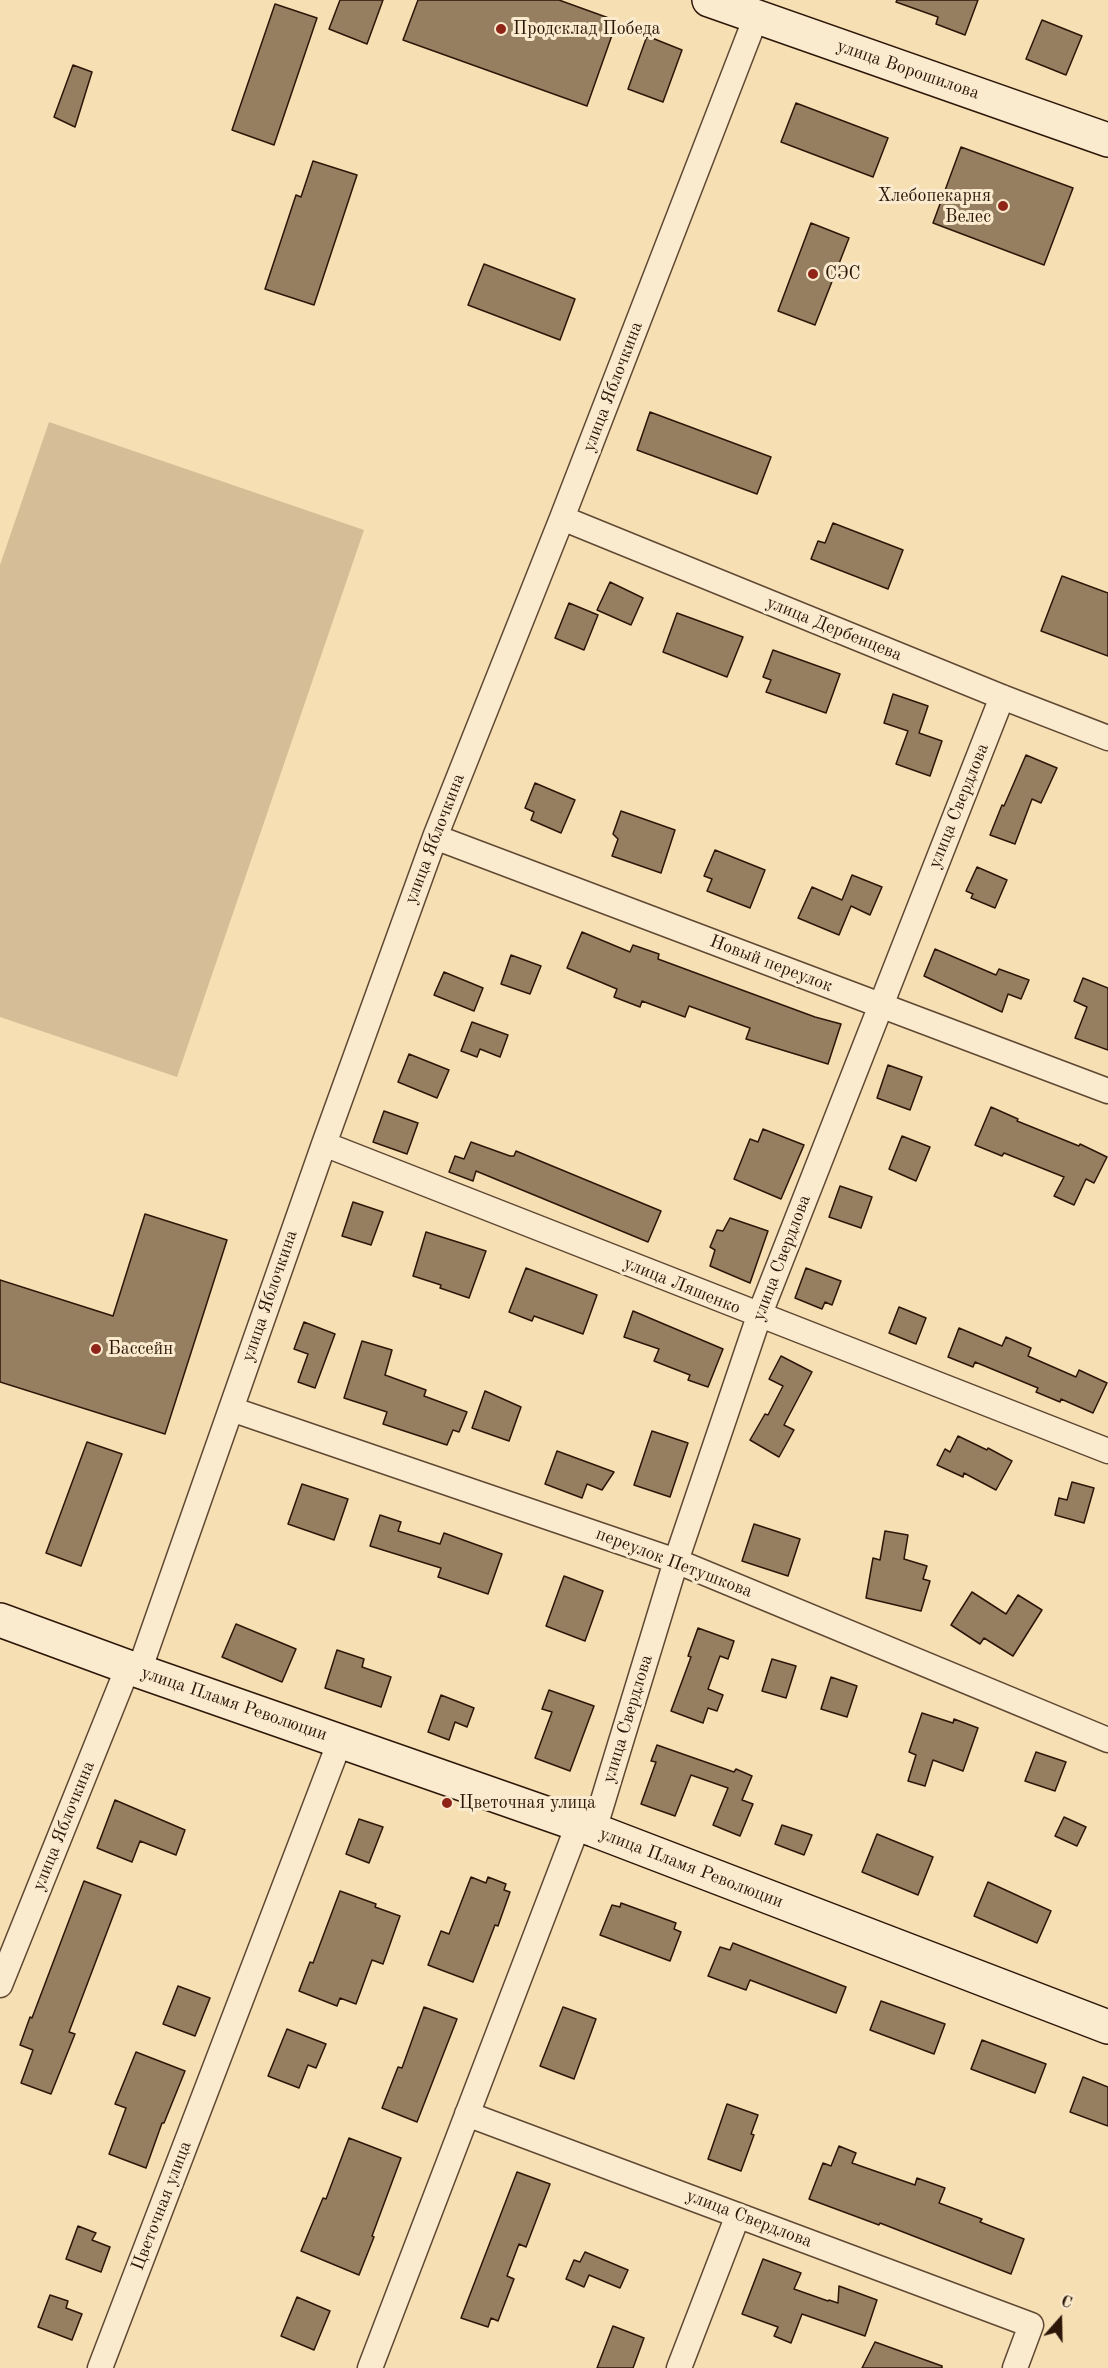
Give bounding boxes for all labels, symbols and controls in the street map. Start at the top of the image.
place label: Продсклад Победа [513,18,660,40]
marker: Продсклад Победа [494,22,508,36]
street label: улица Ворошилова [834,35,982,105]
place label: Хлебопекарня Велес [878,185,991,228]
marker: Хлебопекарня Велес [996,199,1010,213]
place label: СЭС [825,263,861,285]
marker: СЭС [806,267,820,281]
street label: улица Яблочкина [578,319,648,455]
street label: улица Дербенцева [763,592,905,666]
street label: улица Свердлова [924,740,994,872]
street label: улица Яблочкина [400,771,470,907]
street label: Новый переулок [707,931,835,997]
street label: улица Свердлова [748,1192,816,1324]
street label: улица Яблочкина [237,1227,303,1365]
street label: улица Ляшенко [620,1253,744,1319]
place label: Бассейн [108,1338,173,1360]
marker: Бассейн [89,1342,103,1356]
street label: переулок Петушкова [593,1523,755,1603]
street label: улица Свердлова [598,1652,658,1786]
street label: улица Пламя Революции [138,1662,330,1746]
street label: улица Яблочкина [28,1758,100,1894]
place label: Цветочная улица [459,1792,596,1814]
marker: Цветочная улица [440,1796,454,1810]
street label: улица Пламя Революции [596,1823,786,1913]
street label: Цветочная улица [127,2138,197,2274]
street label: улица Свердлова [683,2185,815,2253]
north arrow [1030,2290,1090,2350]
text: С [1058,2294,1074,2312]

